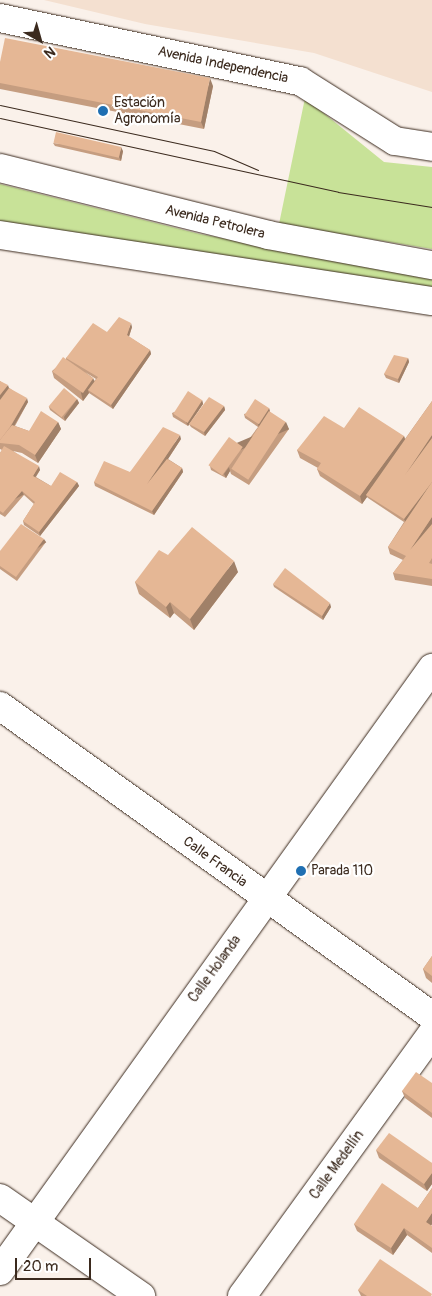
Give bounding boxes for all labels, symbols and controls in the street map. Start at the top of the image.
north arrow [15,15,65,65]
text: N [41,43,59,62]
street label: Avenida Independencia [156,43,290,87]
place label: Estación Agronomía [114,95,180,128]
marker: Estación Agronomía [96,104,110,118]
street label: Avenida Petrolera [163,201,267,243]
street label: Calle Francia [180,833,250,891]
place label: Parada 110 [311,863,373,879]
marker: Parada 110 [295,865,307,877]
street label: Calle Holanda [185,932,245,1006]
street label: Calle Medellín [306,1127,368,1203]
scale bar [18,1248,94,1280]
text: 20 m [23,1257,58,1276]

